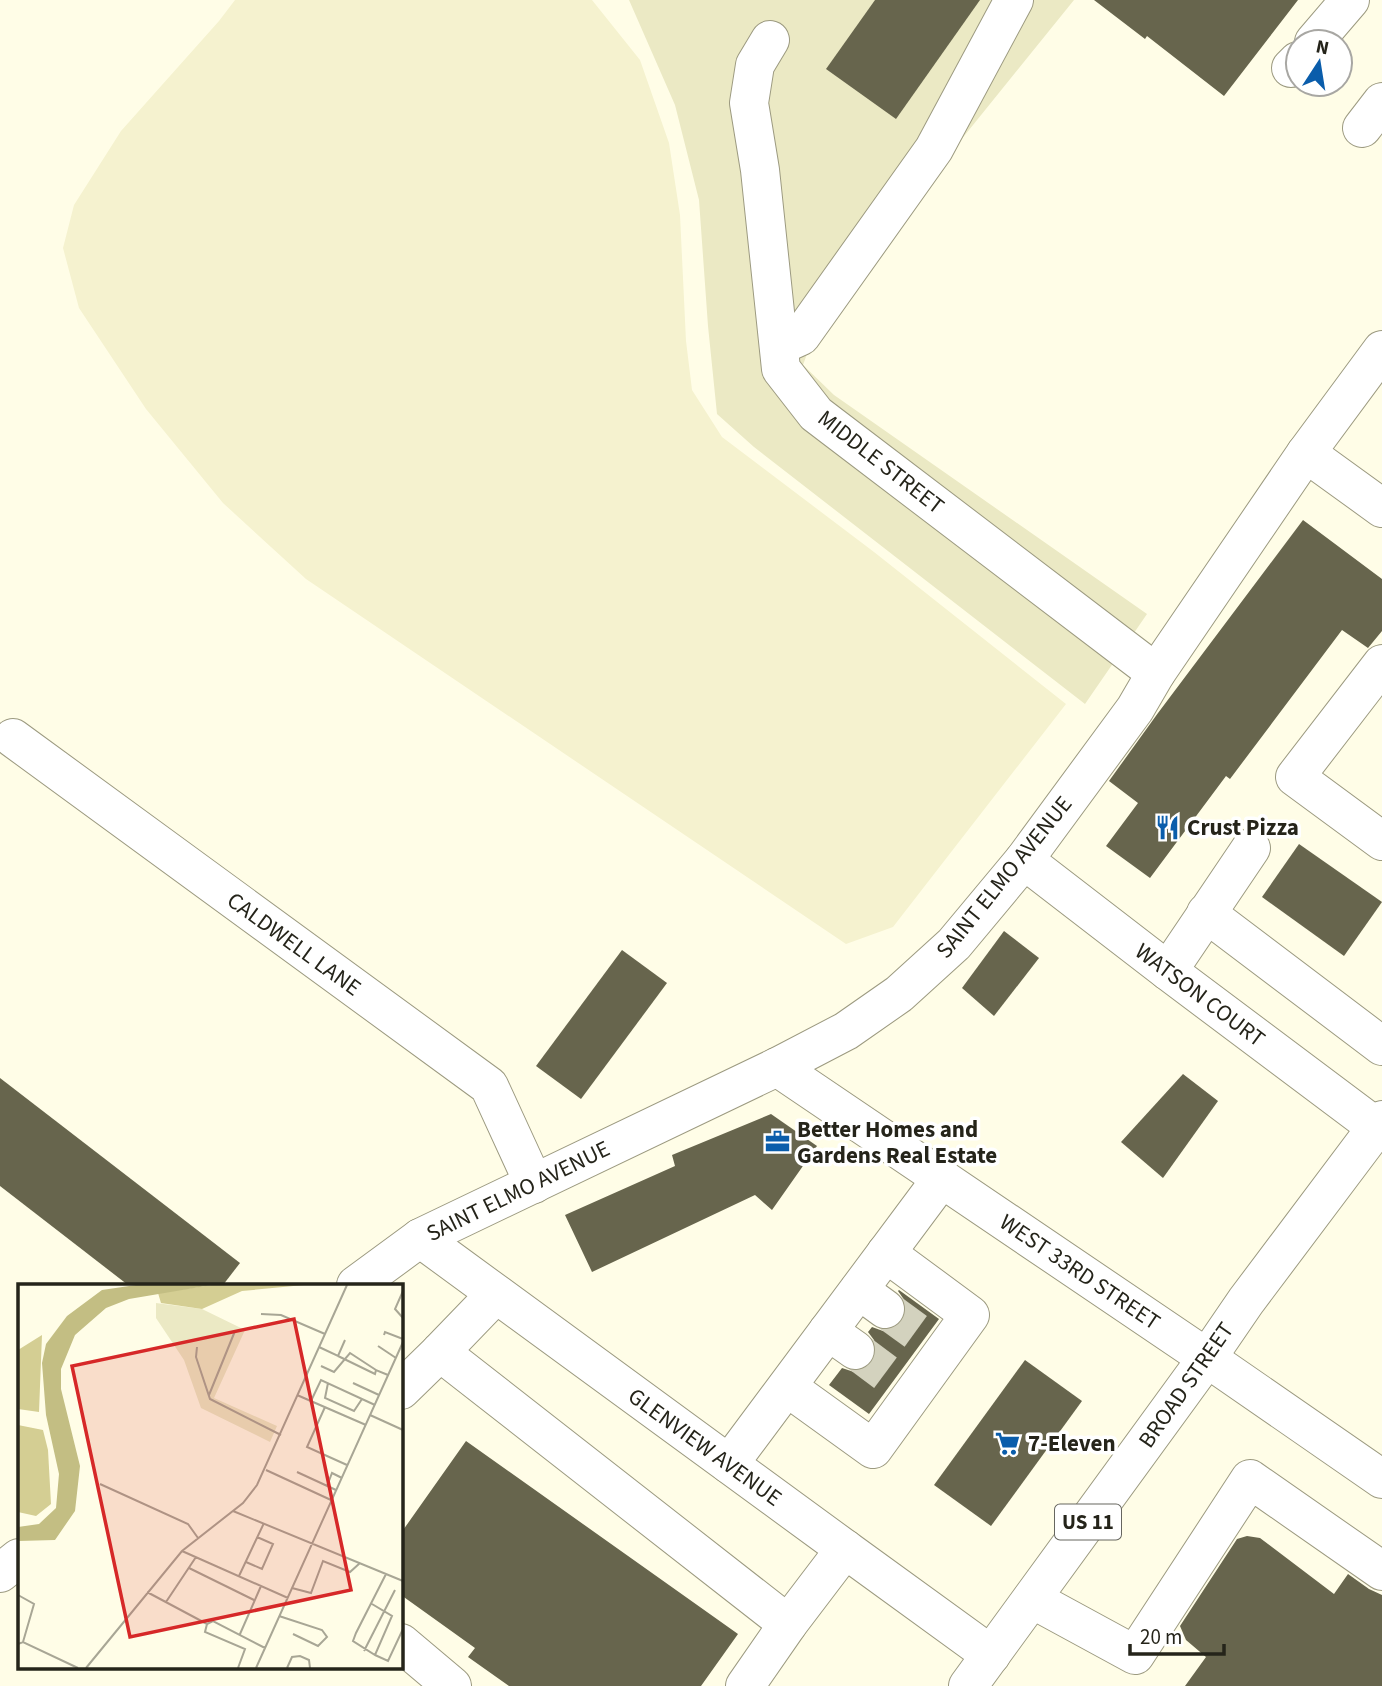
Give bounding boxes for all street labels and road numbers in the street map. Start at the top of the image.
street label: MIDDLE STREET [811,402,951,522]
street label: SAINT ELMO AVENUE [928,789,1080,965]
street label: CALDWELL LANE [220,884,368,1004]
street label: WATSON COURT [1128,935,1272,1055]
street label: SAINT ELMO AVENUE [421,1132,615,1250]
street label: WEST 33RD STREET [993,1206,1167,1338]
street label: BROAD STREET [1130,1315,1242,1455]
street label: GLENVIEW AVENUE [621,1380,789,1514]
road number: US 11 [1055,1504,1121,1540]

